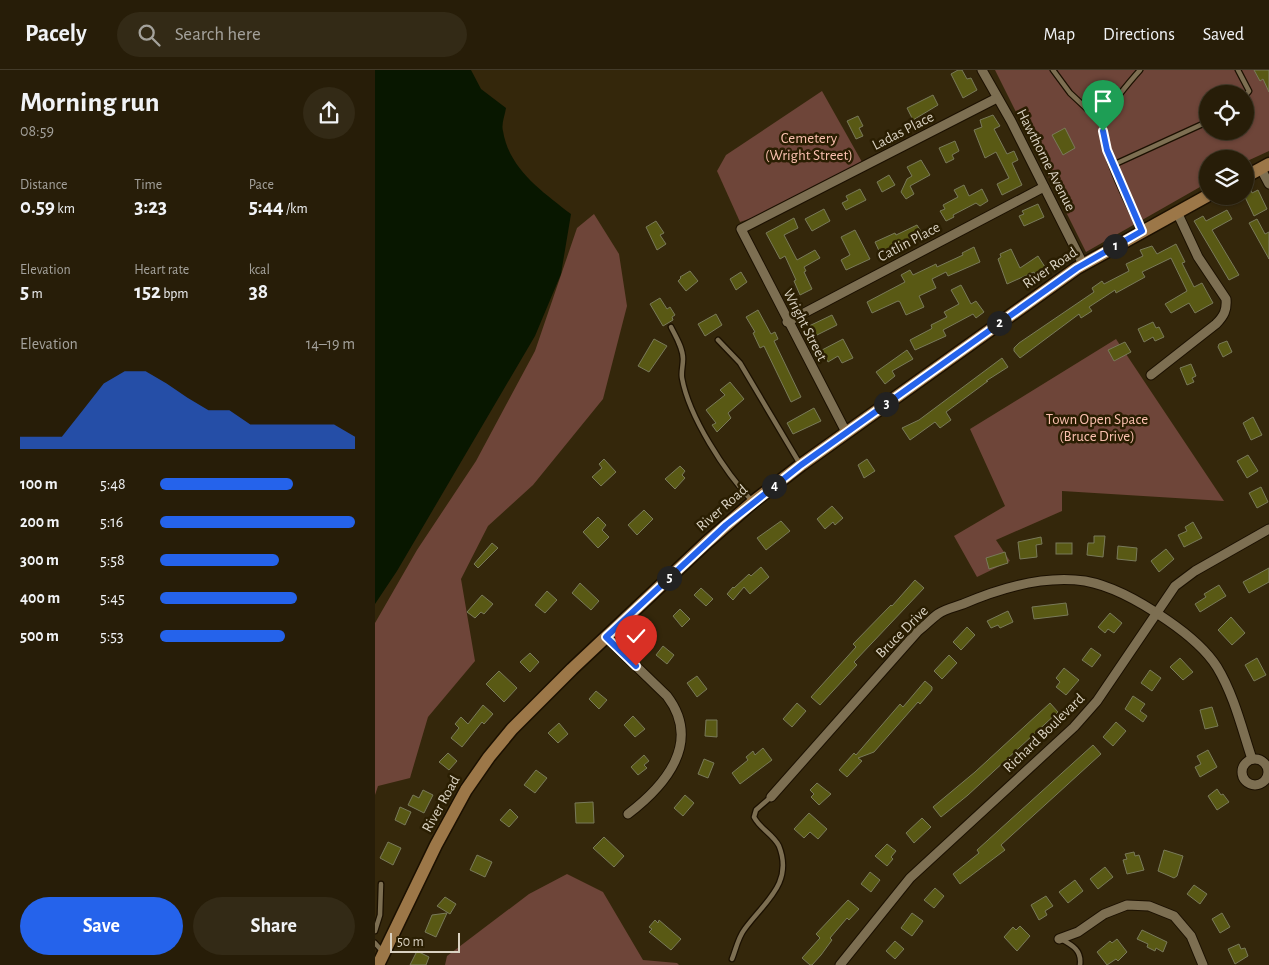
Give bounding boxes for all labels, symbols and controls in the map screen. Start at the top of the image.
search box [117,12,467,57]
icon: search [135,21,163,49]
text: Pacely [25,22,87,46]
text: Search here [175,25,261,44]
text: Map [1044,26,1075,44]
text: Directions [1103,26,1175,44]
text: Saved [1203,26,1244,44]
pin [1082,80,1124,131]
map controls [1199,85,1254,205]
button: locate [1199,85,1254,140]
button: share [303,87,355,139]
icon: arrive [1089,87,1117,115]
text: Morning run [20,89,160,117]
street label: Hawthorne Avenue [1014,107,1078,214]
street label: Ladas Place [870,109,936,153]
text: 08:59 [20,123,54,139]
park label: Cemetery (Wright Street) [765,131,853,163]
button: layers [1199,150,1254,205]
text: Distance [20,178,67,192]
text: Time [134,178,162,192]
text: Pace [249,178,274,192]
text: 0.59 [20,196,55,217]
text: 3:23 [134,196,167,217]
text: 5:44 [249,196,284,217]
text: km [55,202,75,216]
text: /km [284,202,308,216]
street label: Catlin Place [875,219,943,265]
pin: 1 [1103,234,1127,258]
text: 1 [1113,239,1118,253]
street label: River Road [1020,244,1080,292]
text: Elevation [20,263,71,277]
text: Heart rate [134,263,189,277]
text: kcal [249,263,270,277]
text: 5 [20,281,29,302]
text: 152 [134,281,161,302]
text: 38 [249,281,268,302]
street label: Wright Street [780,286,830,364]
text: m [29,287,43,301]
text: bpm [161,287,189,301]
pin: 2 [987,310,1011,336]
text: 2 [996,316,1003,330]
text: Elevation [20,336,78,352]
text: 14–19 m [306,336,355,352]
pin: 3 [873,392,899,416]
text: 3 [883,397,890,411]
park label: Town Open Space (Bruce Drive) [1046,412,1148,444]
pin: 4 [761,474,787,498]
text: 100 m [20,476,58,492]
text: 5:48 [100,476,126,492]
text: 4 [771,479,778,493]
street label: River Road [694,482,751,534]
text: 200 m [20,514,60,530]
text: 5:16 [100,514,123,530]
text: 300 m [20,552,59,568]
text: 5:58 [100,552,125,568]
pin: 5 [657,566,681,590]
text: 5 [666,571,673,585]
text: 400 m [20,590,60,606]
text: 5:45 [100,590,125,606]
street label: Bruce Drive [873,603,931,661]
pin [615,615,657,666]
icon: check [622,622,650,650]
text: 500 m [20,628,59,644]
text: 5:53 [100,628,124,644]
street label: Richard Boulevard [1001,690,1088,775]
street label: River Road [419,773,463,835]
button: Save [20,897,183,955]
button: Share [193,897,355,955]
scale bar [390,930,460,953]
text: 50 m [397,935,424,949]

